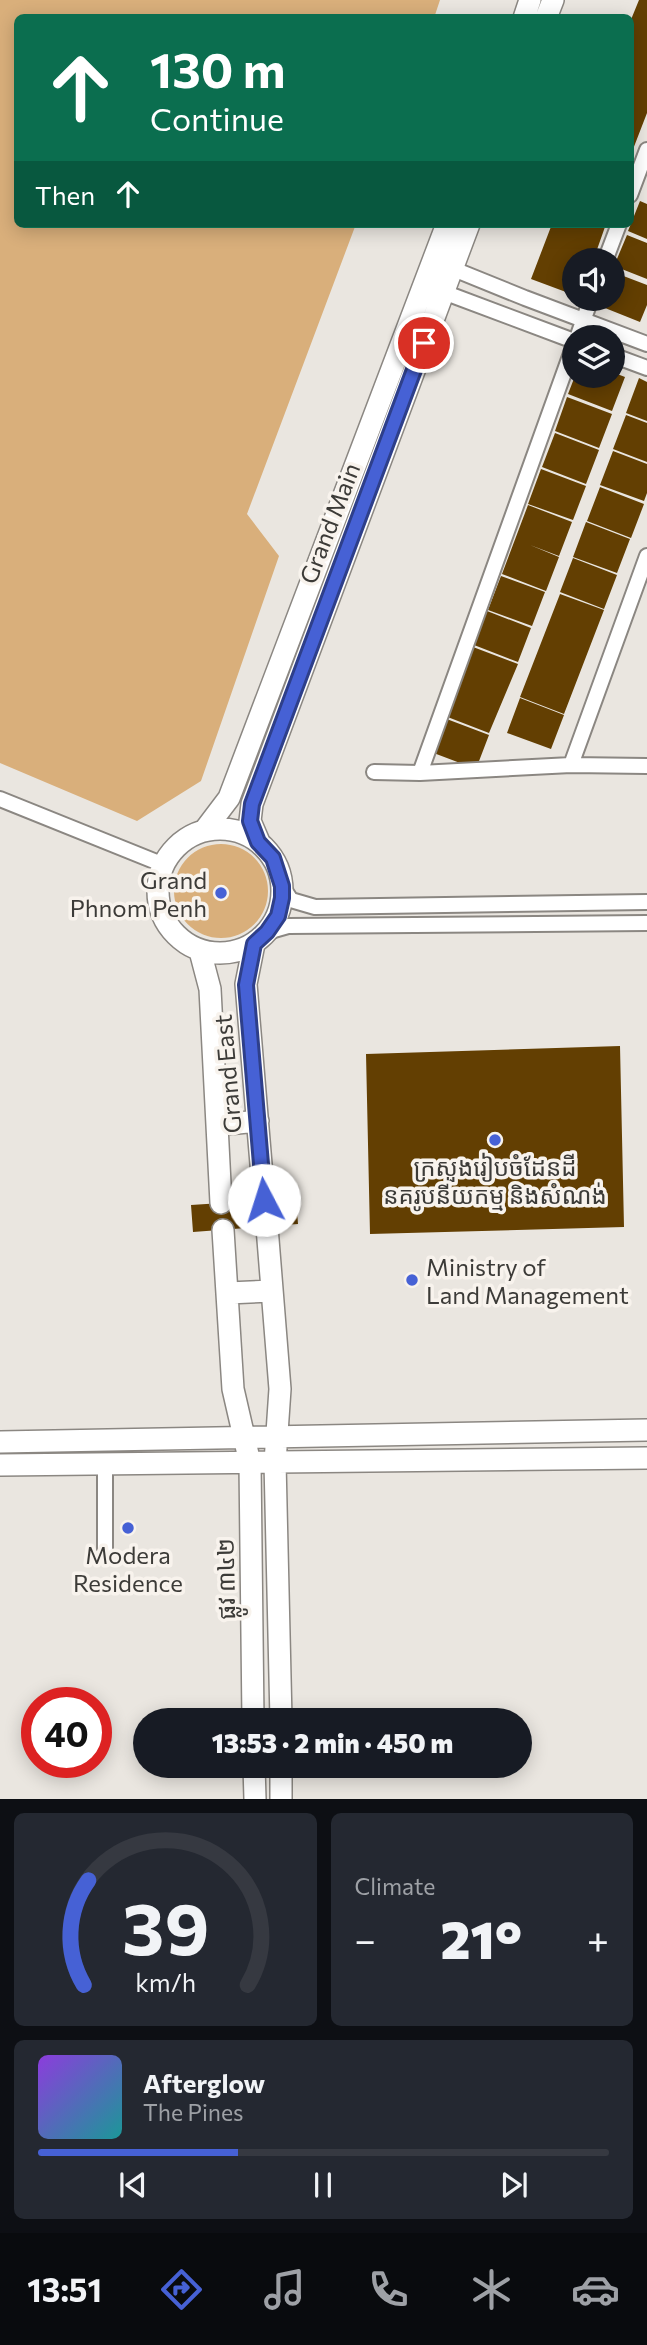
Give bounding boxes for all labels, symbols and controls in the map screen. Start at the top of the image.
text: 130 m [150,38,285,98]
icon: ahead [35,42,126,133]
text: Continue [150,98,284,138]
icon: ahead [109,175,147,213]
text: Then [35,179,95,210]
map controls [562,248,625,388]
button: sound [562,248,625,311]
pin [394,313,454,373]
icon: arrive [405,324,443,362]
button: layers [562,325,625,388]
street label: Grand Main [293,459,365,587]
place label: Grand Phnom Penh [70,865,207,922]
marker: Grand Phnom Penh [213,885,229,901]
street label: Grand East [207,1013,247,1135]
marker: ក្រសួងរៀបចំដែនដី នគរូបនីយកម្ម និងសំណង់ [487,1132,503,1148]
place label: ក្រសួងរៀបចំដែនដី នគរូបនីយកម្ម និងសំណង់ [383,1152,607,1211]
position arrow [227,1163,301,1237]
place label: Ministry of Land Management [426,1252,629,1309]
marker: Ministry of Land Management [404,1272,420,1288]
marker: Modera Residence [120,1520,136,1536]
street label: ផ្លូវ ៣៤២ [210,1538,249,1620]
place label: Modera Residence [73,1540,183,1597]
speed limit sign: 40 [21,1687,112,1778]
text: 13:53 · 2 min · 450 m [212,1727,453,1758]
text: Climate [355,1872,436,1900]
text: 39 [122,1882,209,1971]
text: 21° [441,1906,522,1970]
text: − [355,1915,376,1962]
text: + [587,1915,609,1962]
text: km/h [135,1967,196,1997]
text: Afterglow [143,2067,265,2098]
text: The Pines [143,2098,244,2126]
icon: previous [114,2166,152,2204]
icon: pause [304,2166,342,2204]
icon: next [495,2166,533,2204]
icon: directions [157,2265,206,2314]
icon: music [260,2265,309,2314]
icon: phone [364,2265,413,2314]
icon: climate [467,2265,516,2314]
icon: car [571,2265,620,2314]
text: 13:51 [27,2269,102,2309]

